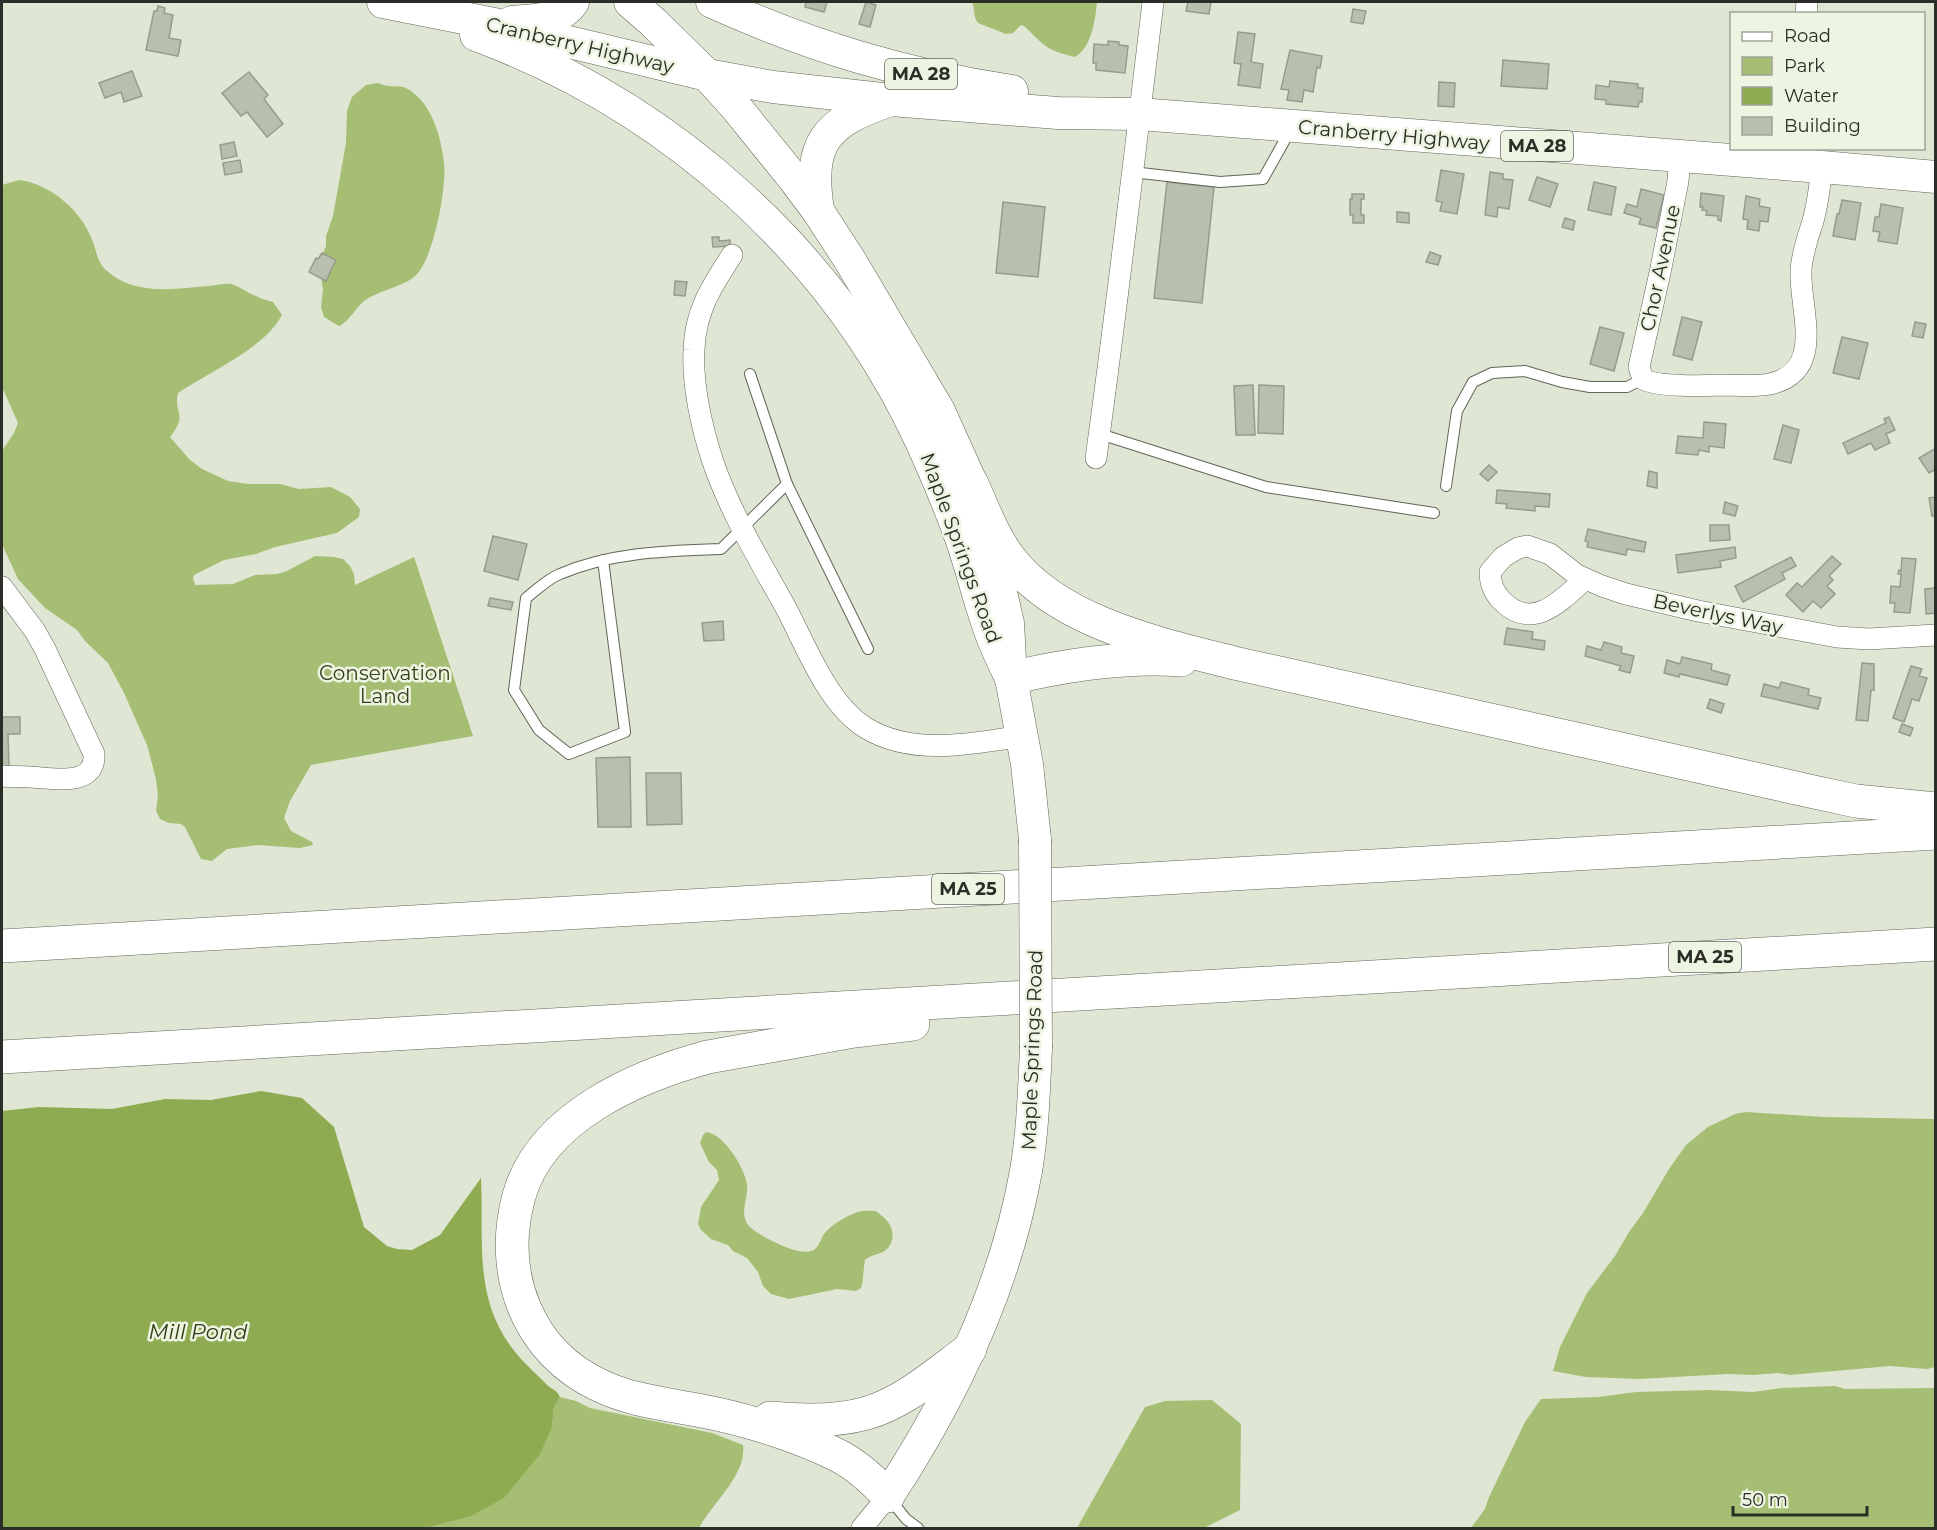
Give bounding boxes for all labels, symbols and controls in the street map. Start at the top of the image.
street label: Cranberry Highway [484,12,677,78]
legend [1730,12,1925,150]
text: Road [1784,25,1831,47]
text: Park [1784,55,1825,77]
road number: MA 28 [885,59,957,89]
text: Water [1784,85,1839,107]
street label: Cranberry Highway [1297,115,1491,155]
text: Building [1784,115,1861,137]
road number: MA 28 [1501,131,1573,161]
street label: Chor Avenue [1635,202,1685,334]
street label: Maple Springs Road [915,450,1007,646]
street label: Beverlys Way [1651,589,1785,639]
park label: Conservation Land [319,661,451,708]
road number: MA 25 [932,874,1004,904]
road number: MA 25 [1669,942,1741,972]
street label: Maple Springs Road [1017,949,1047,1151]
water label: Mill Pond [149,1319,248,1344]
scale bar [1733,1479,1866,1517]
text: 50 m [1742,1489,1788,1511]

